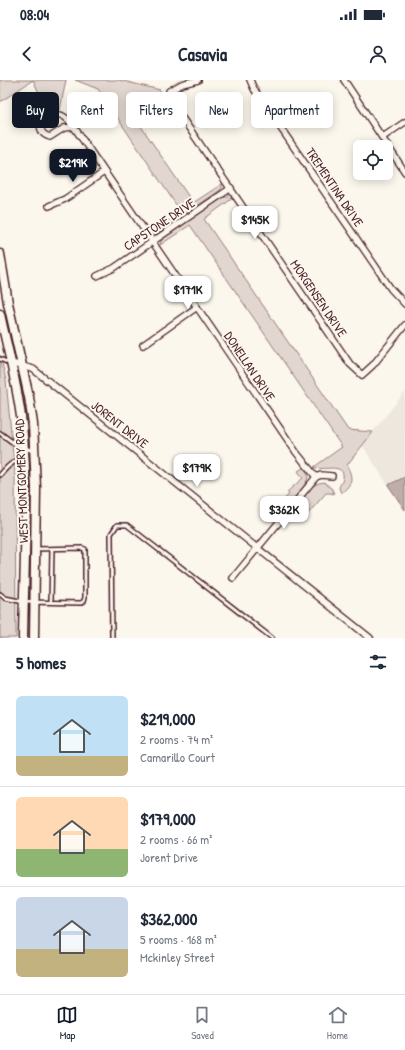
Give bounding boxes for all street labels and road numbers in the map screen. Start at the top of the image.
street label: TREMENTINA DRIVE [302,144,368,230]
street label: CAPSTONE DRIVE [120,193,199,255]
street label: MORGENSEN DRIVE [286,256,352,340]
street label: DONELLAN DRIVE [220,328,280,404]
street label: JORENT DRIVE [88,396,152,452]
street label: WEST MONTGOMERY ROAD [10,418,32,543]

